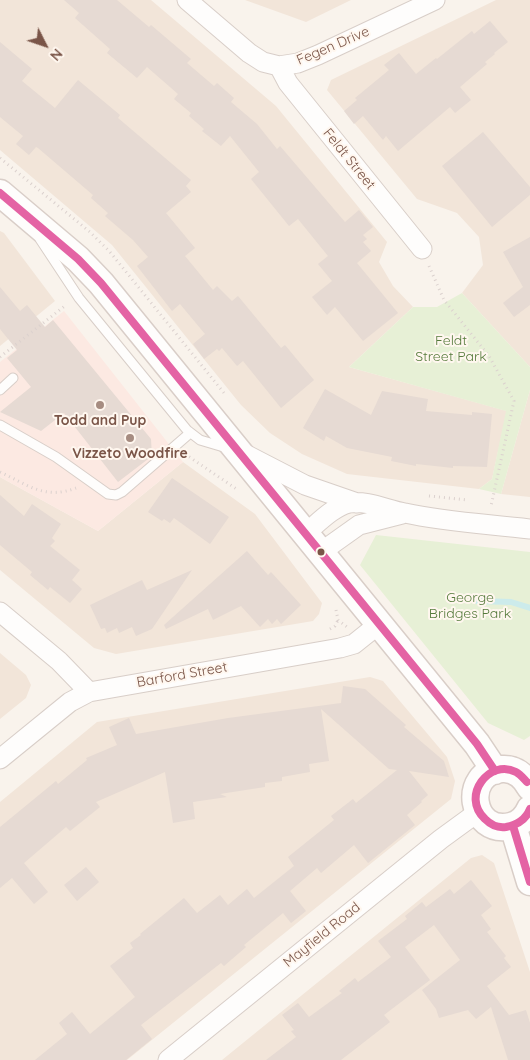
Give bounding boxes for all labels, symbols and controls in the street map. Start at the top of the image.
north arrow [20,20,70,70]
street label: Fegen Drive [294,23,372,69]
text: N [46,45,66,65]
street label: Feldt Street [319,125,379,193]
park label: Feldt Street Park [415,333,487,366]
marker: Todd and Pup [94,399,106,411]
place label: Todd and Pup [54,413,146,429]
marker: Vizzeto Woodfire [124,432,136,444]
place label: Vizzeto Woodfire [72,446,188,462]
unlabelled marker [316,547,326,557]
park label: George Bridges Park [429,590,511,622]
street label: Barford Street [135,659,229,691]
street label: Mayfield Road [280,899,364,971]

